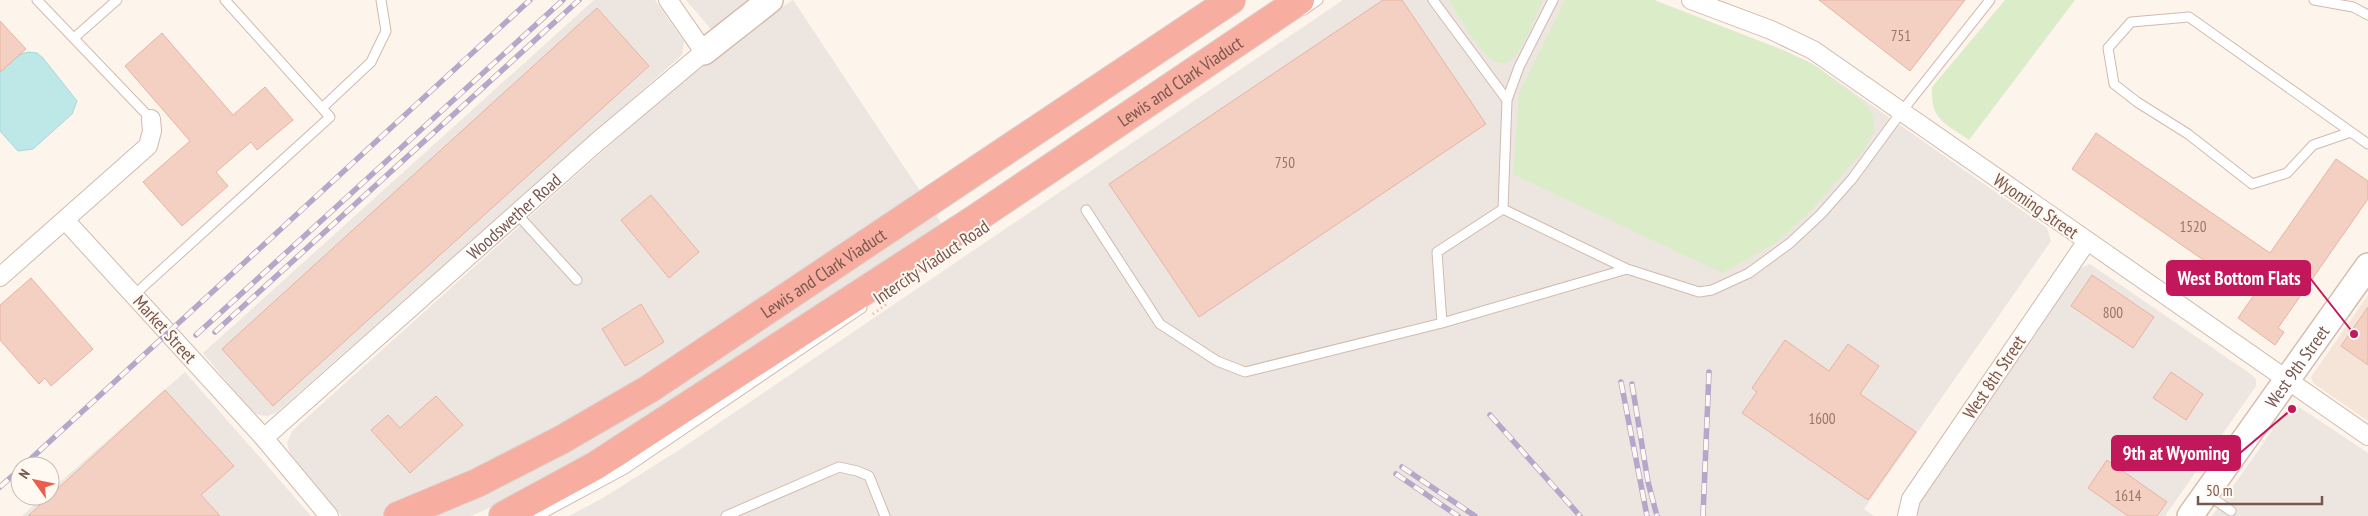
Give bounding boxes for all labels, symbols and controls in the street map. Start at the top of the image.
house number: 751 [1891,26,1911,45]
street label: Lewis and Clark Viaduct [1113,31,1247,131]
house number: 750 [1275,153,1295,172]
street label: Woodswether Road [462,168,566,264]
street label: Wyoming Street [1989,168,2083,244]
street label: Intercity Viaduct Road [869,215,993,309]
house number: 1520 [2179,217,2207,236]
street label: Lewis and Clark Viaduct [756,222,890,323]
callout: West Bottom Flats [2167,261,2310,295]
text: West Bottom Flats [2176,266,2301,290]
street label: Market Street [128,290,202,368]
house number: 800 [2103,303,2123,322]
street label: West 9th Street [2260,320,2334,412]
street label: West 8th Street [1958,331,2030,423]
house number: 1600 [1808,409,1836,428]
callout: 9th at Wyoming [2112,436,2240,470]
text: 9th at Wyoming [2122,441,2230,465]
north arrow [10,456,60,506]
text: N [14,466,34,482]
scale bar [2198,474,2322,506]
text: 50 m [2206,481,2232,500]
house number: 1614 [2114,486,2142,505]

